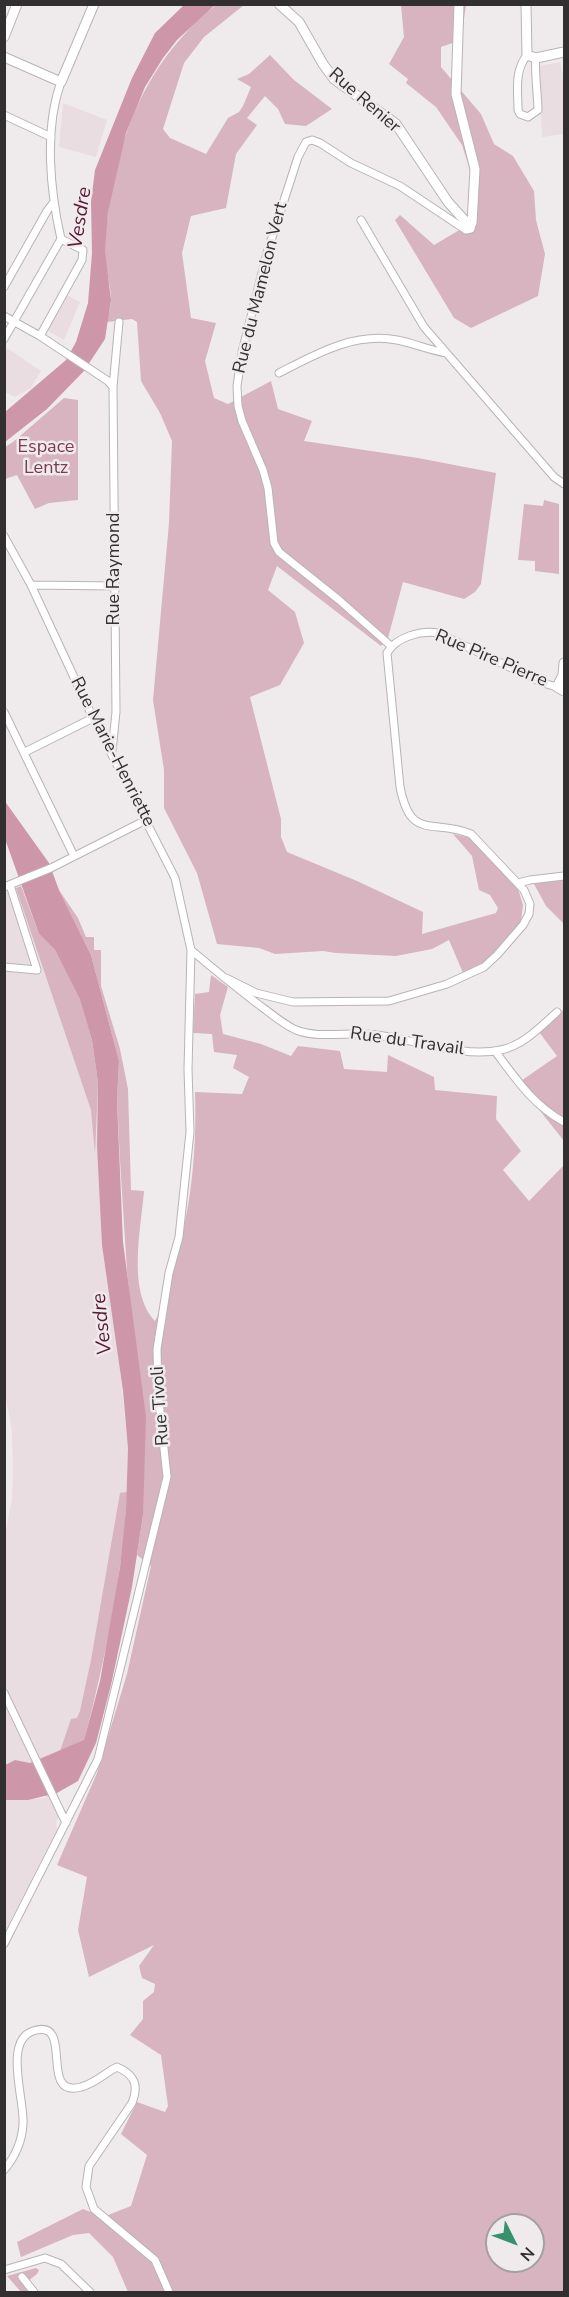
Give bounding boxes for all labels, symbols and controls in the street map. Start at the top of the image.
street label: Rue Renier [324,64,404,138]
water label: Vesdre [64,185,98,251]
street label: Rue du Mamelon Vert [229,200,293,376]
park label: Espace Lentz [18,437,74,480]
street label: Rue Raymond [104,512,126,626]
street label: Rue Pire Pierre [432,626,550,692]
street label: Rue Marie-Henriette [65,674,159,830]
street label: Rue du Travail [349,1023,465,1061]
water label: Vesdre [88,1292,118,1356]
street label: Rue Tivoli [147,1365,175,1447]
north arrow [485,2213,545,2273]
text: N [515,2242,539,2266]

